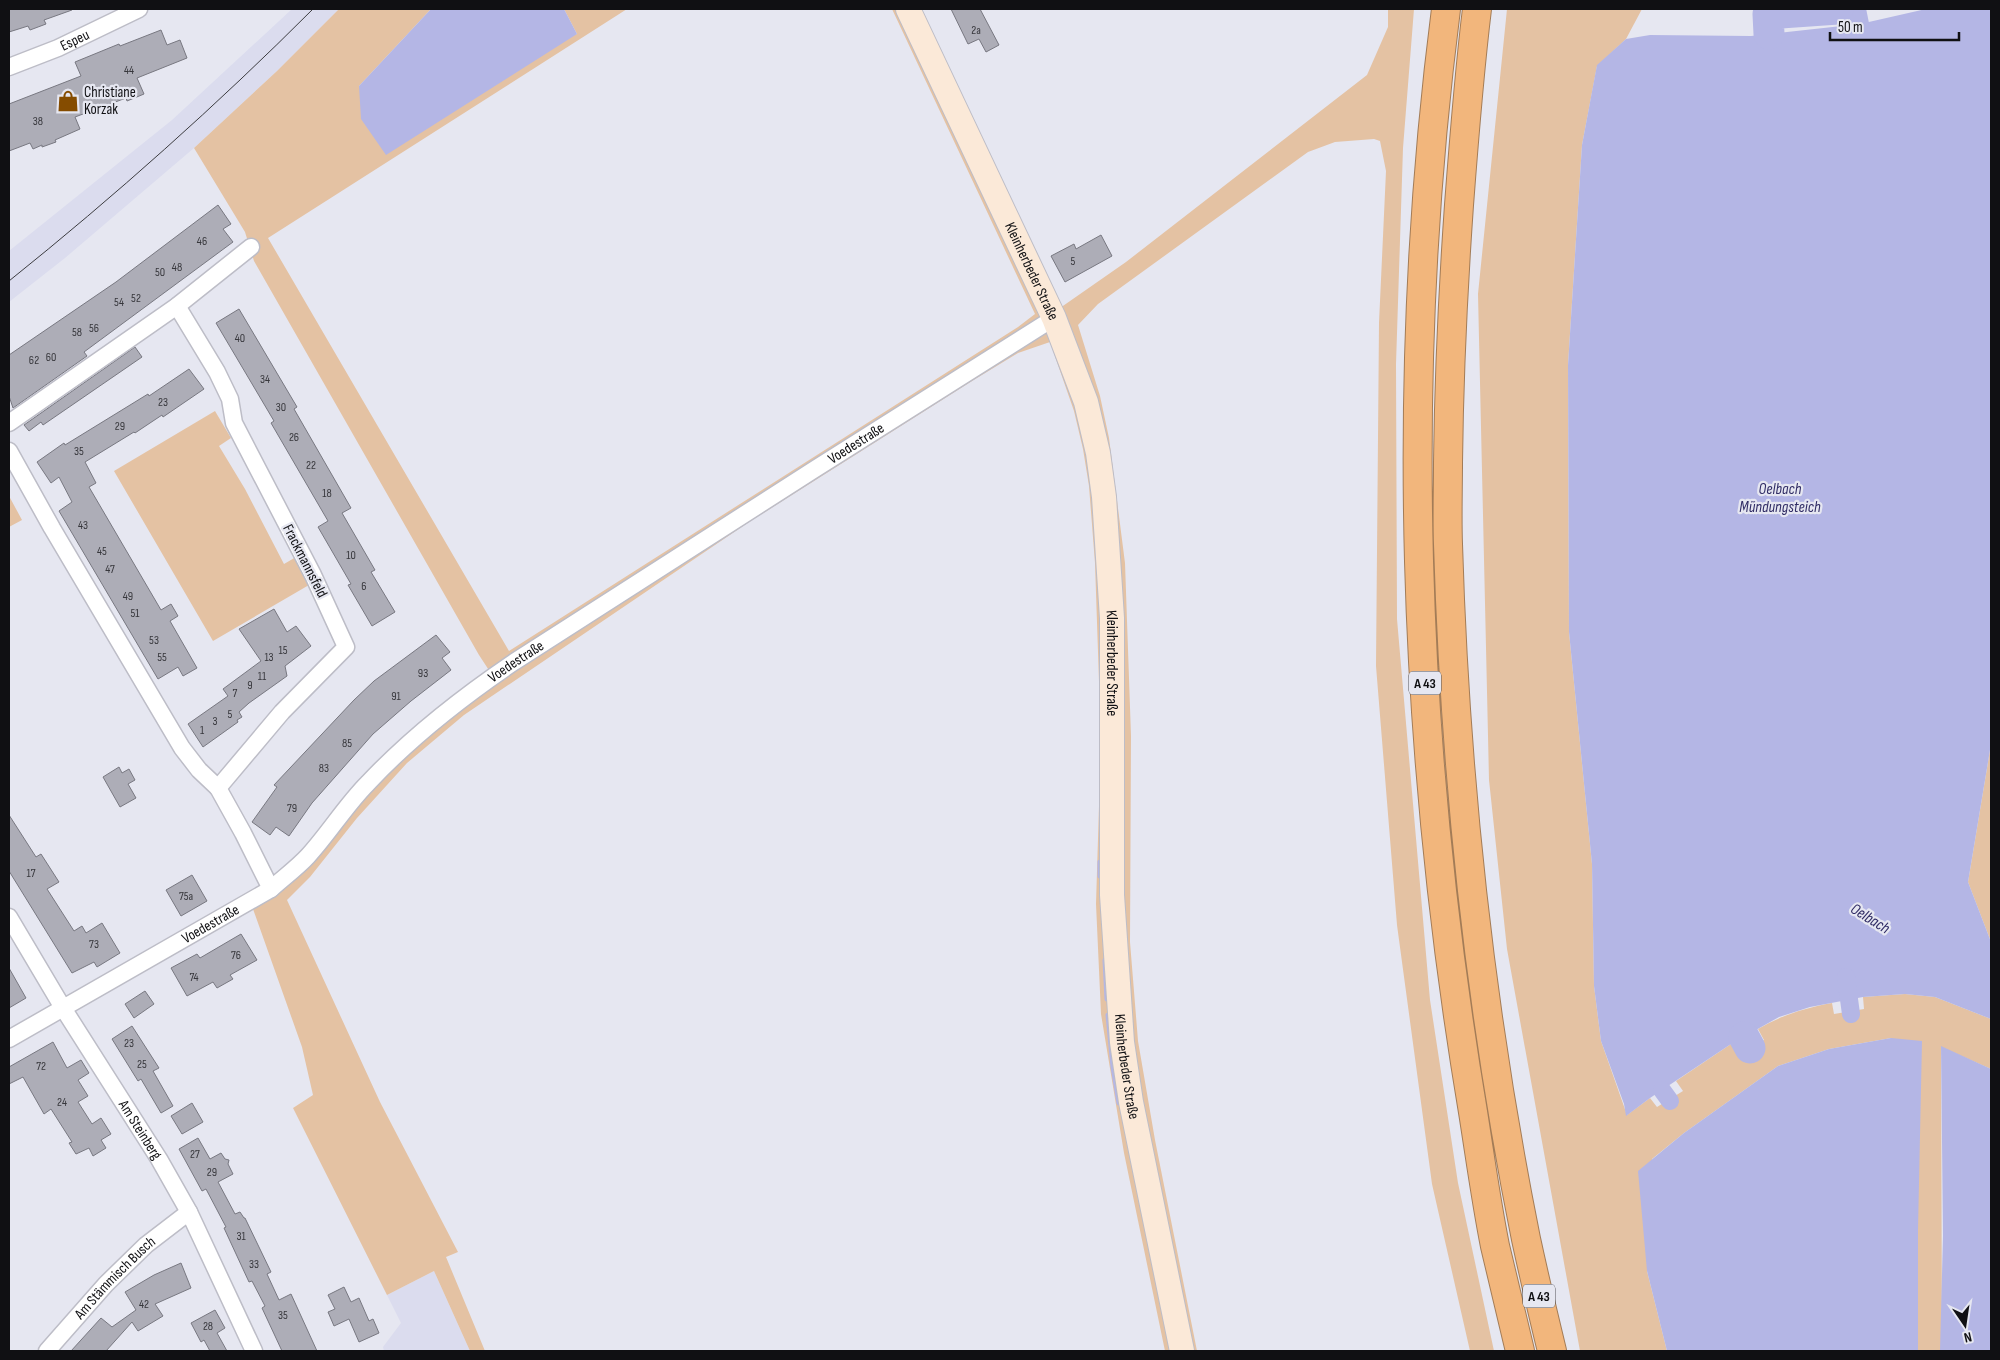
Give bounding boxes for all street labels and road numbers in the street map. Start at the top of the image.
street label: Espeu [57,25,92,55]
street label: Kleinherbeder Straße [1001,219,1063,323]
street label: Voedestraße [824,418,888,468]
street label: Frackmannsfeld [278,521,332,601]
street label: Kleinherbeder Straße [1102,610,1122,716]
street label: Voedestraße [484,636,547,687]
road number: A 43 [1409,671,1441,694]
street label: Voedestraße [178,900,242,948]
street label: Kleinherbeder Straße [1111,1013,1144,1121]
street label: Am Steinberg [114,1095,166,1163]
street label: Am Stämmisch Busch [69,1232,159,1324]
road number: A 43 [1523,1284,1555,1308]

